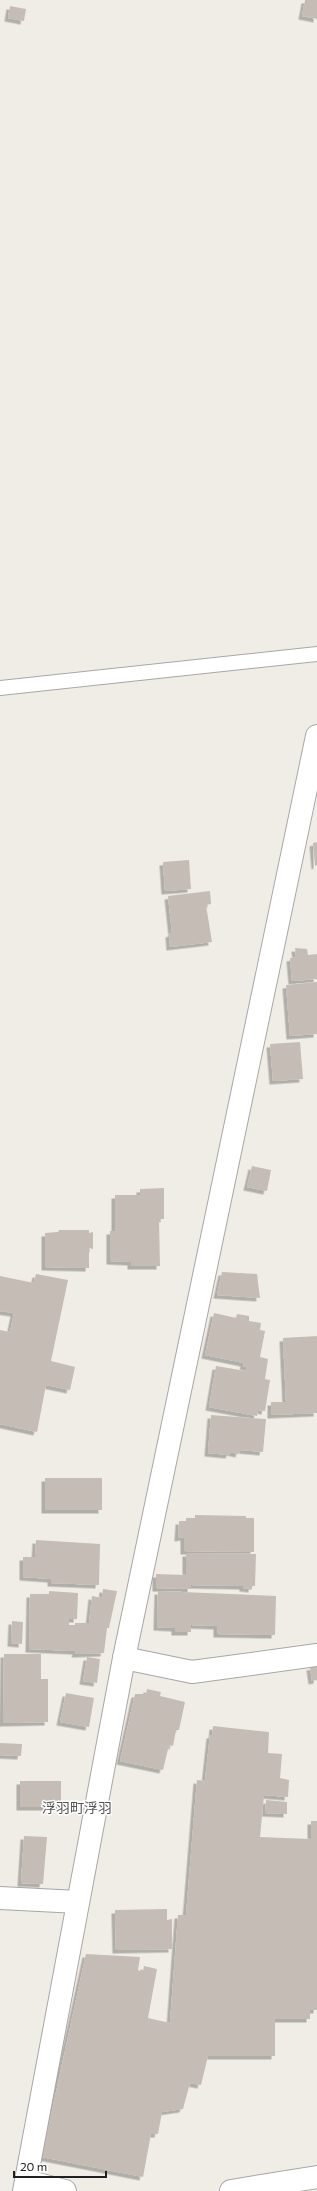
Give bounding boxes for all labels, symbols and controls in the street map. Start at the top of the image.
district label: 浮羽町浮羽 [42,1799,112,1816]
scale bar [14,2153,106,2179]
text: 20 m [20,2159,47,2173]

